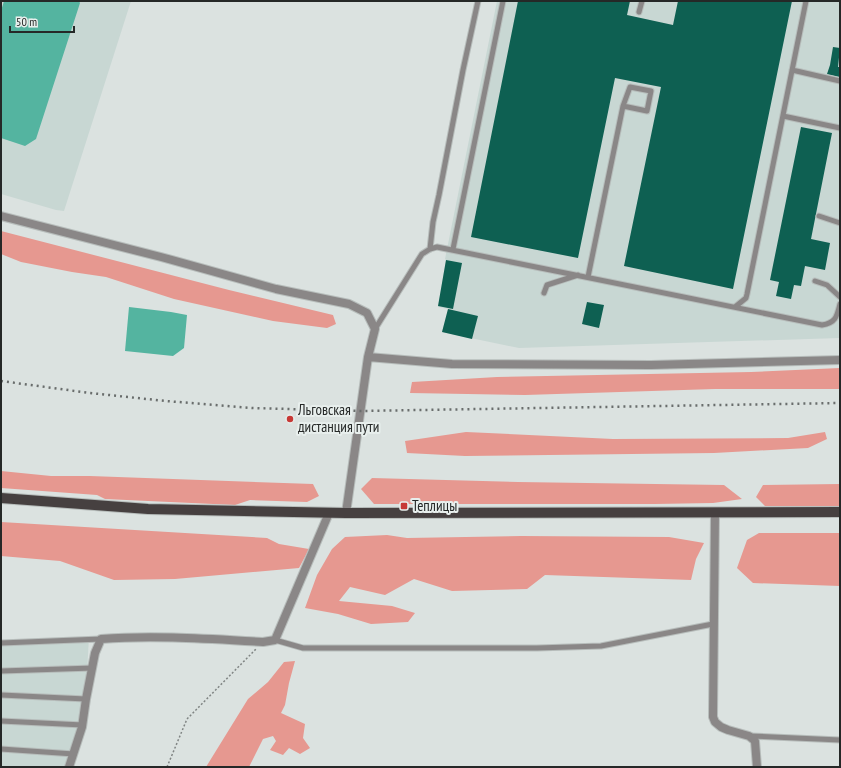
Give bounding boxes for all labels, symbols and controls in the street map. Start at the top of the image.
scale bar [10,8,74,34]
text: 50 m [16,14,37,29]
place label: Льговская дистанция пути [297,400,379,436]
marker: Льговская дистанция пути [285,414,295,424]
place label: Теплицы [412,496,457,515]
marker: Теплицы [399,501,409,511]

